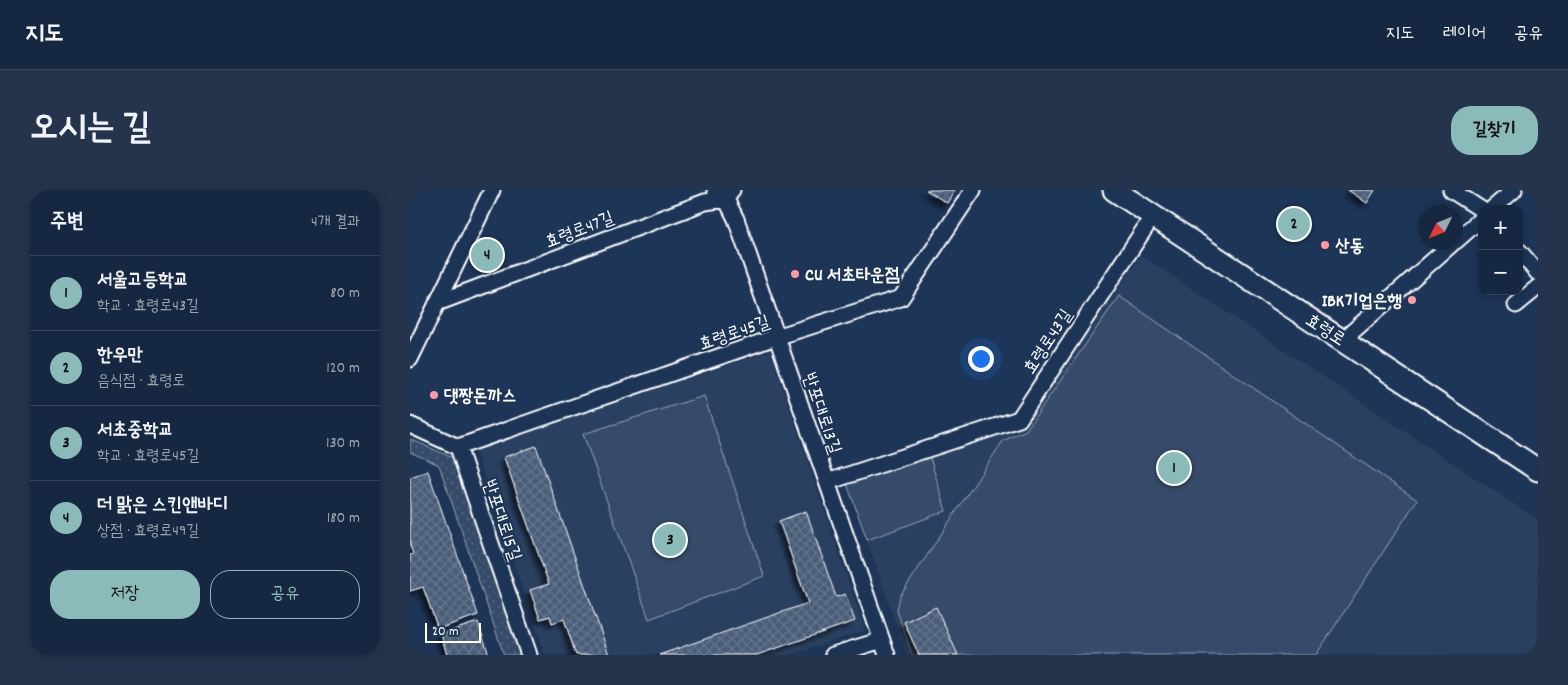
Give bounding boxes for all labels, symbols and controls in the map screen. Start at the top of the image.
text: 지도 [25,18,64,52]
text: 지도 [1386,22,1415,47]
text: 레이어 [1443,22,1486,47]
text: 공유 [1514,22,1543,47]
text: 오시는 길 [30,105,151,155]
button: 길찾기 [1451,106,1538,155]
pin: 2 [1278,205,1310,243]
north arrow [1418,205,1463,250]
map controls [1478,205,1523,295]
button: + [1478,205,1523,250]
street label: 효령로47길 [542,207,619,256]
text: 주변 [50,208,84,238]
text: 4개 결과 [311,211,360,234]
place label: 산동 [1335,235,1364,260]
pin: 4 [471,236,503,274]
marker: 산동 [1319,239,1331,251]
button: − [1478,250,1523,295]
place label: CU 서초타운점 [805,264,900,289]
text: 서울고등학교 [97,268,189,295]
marker: CU 서초타운점 [789,268,801,280]
text: 1 [64,282,68,305]
text: 80 m [330,282,360,305]
place label: IBK기업은행 [1322,290,1402,315]
marker: IBK기업은행 [1406,294,1418,306]
text: 학교 · 효령로43길 [97,295,199,318]
street label: 효령로43길 [1019,304,1080,380]
street label: 효령로 [1300,309,1350,353]
street label: 효령로45길 [696,310,774,358]
text: 한우만 [97,343,143,370]
your location [968,346,994,372]
text: 2 [63,357,70,380]
text: 120 m [326,357,360,380]
text: 음식점 · 효령로 [97,370,185,393]
street label: 반포대로13길 [795,370,846,458]
place label: 댓짱돈까스 [444,385,516,410]
marker: 댓짱돈까스 [428,389,440,401]
text: 서초중학교 [97,418,173,445]
text: 3 [62,432,70,455]
text: 130 m [326,432,360,455]
text: 학교 · 효령로45길 [97,445,199,468]
pin: 1 [1158,449,1190,487]
street label: 반포대로15길 [475,477,526,565]
text: 더 맑은 스킨앤바디 [97,493,228,520]
text: 4 [63,507,69,530]
text: 180 m [327,507,360,530]
text: 상점 · 효령로49길 [97,520,199,543]
pin: 3 [654,521,686,559]
button: 저장 [50,570,200,619]
button: 공유 [210,570,360,619]
scale bar [425,620,481,643]
text: 20 m [432,622,459,642]

